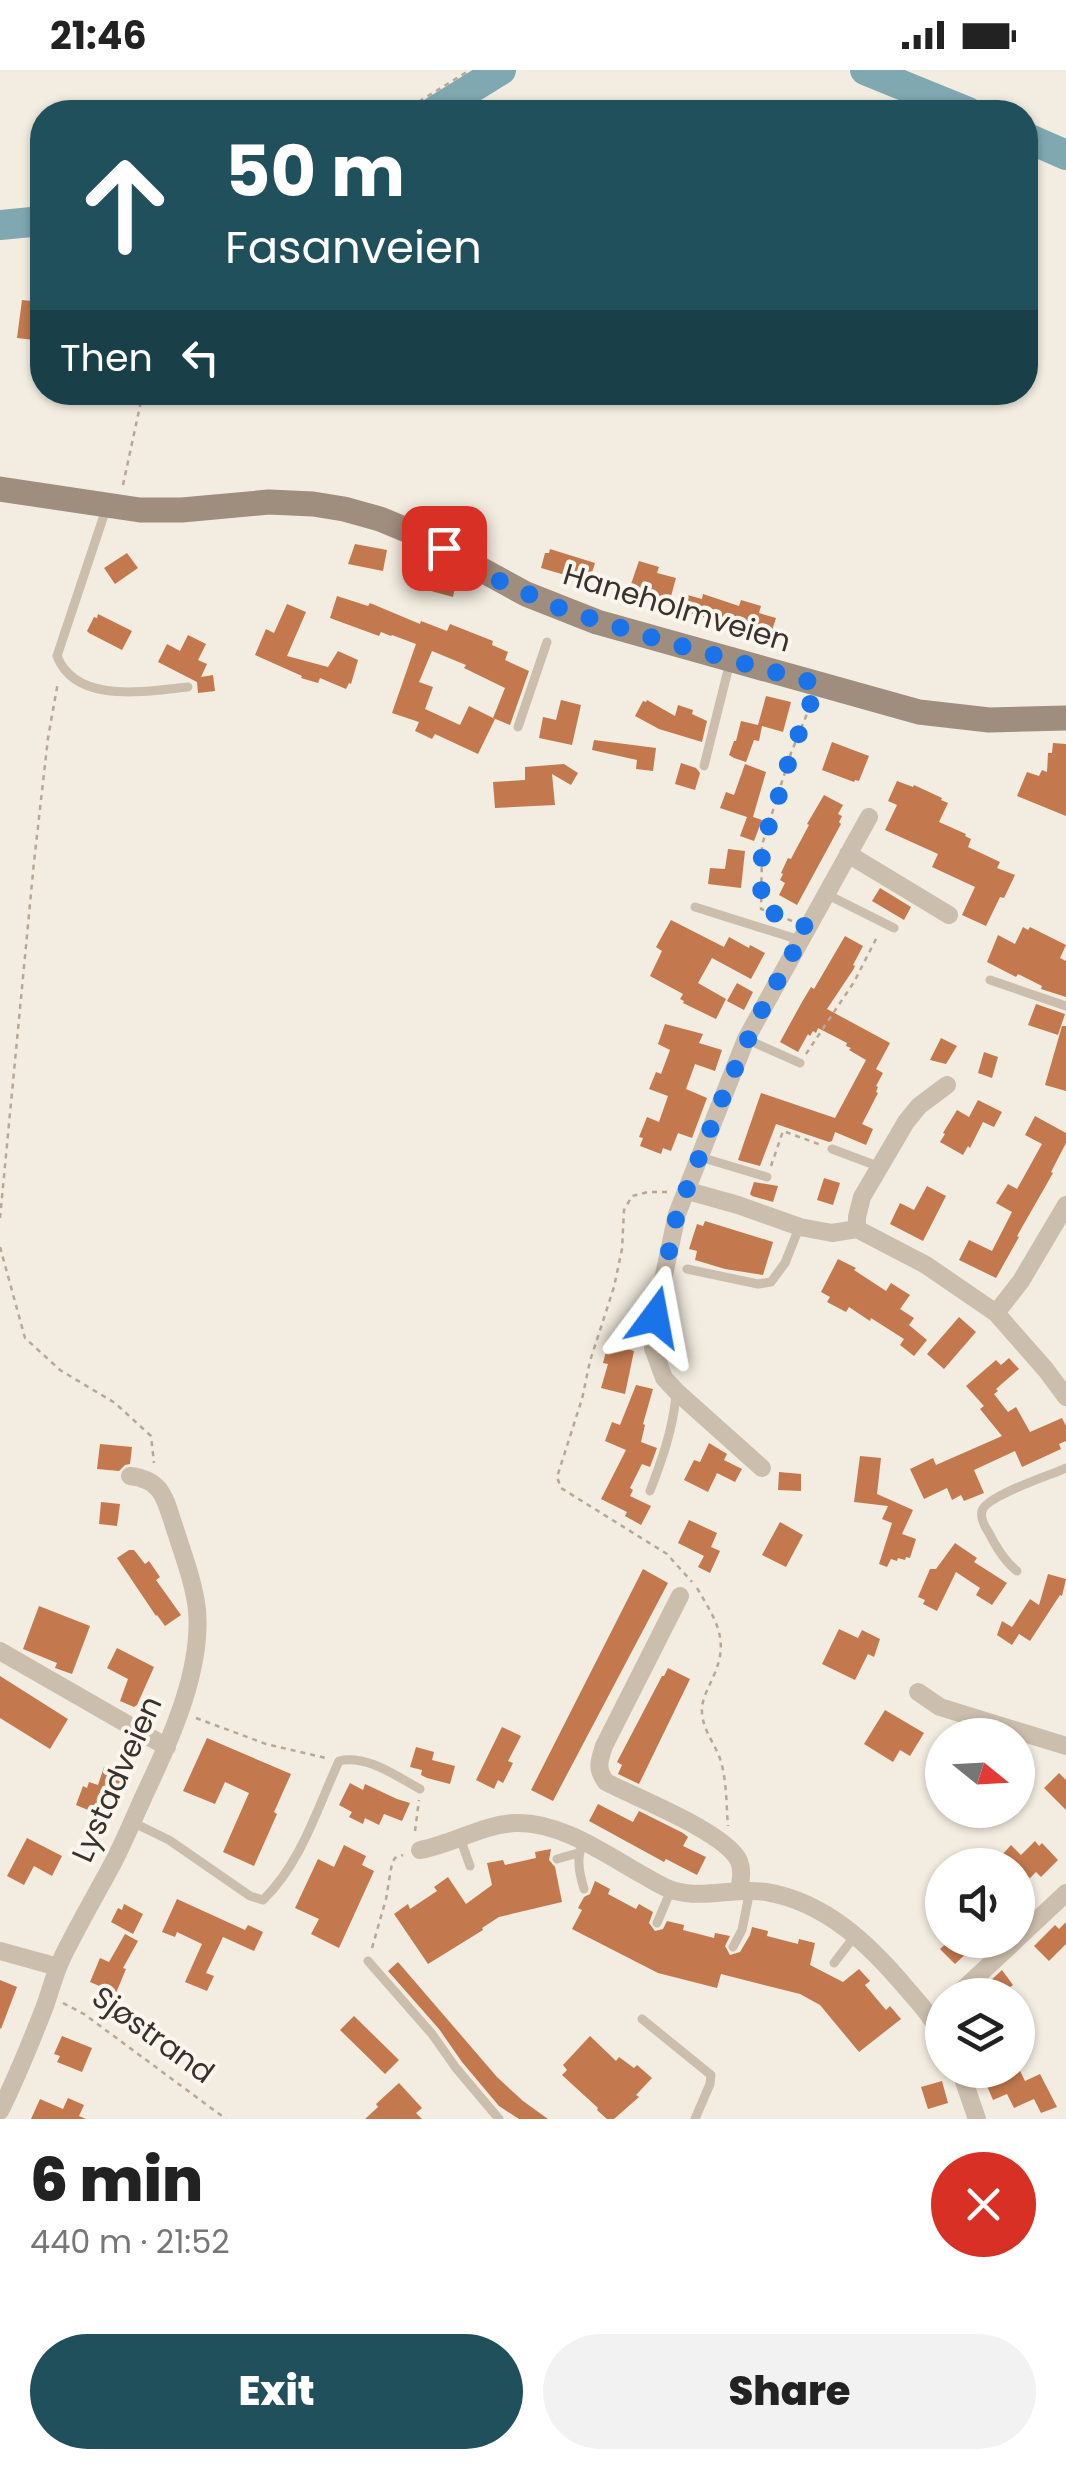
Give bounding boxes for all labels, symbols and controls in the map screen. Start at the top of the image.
text: 21:46 [50,9,147,62]
text: 50 m [225,122,405,221]
icon: ahead [60,140,190,270]
text: Fasanveien [225,216,482,279]
icon: left [173,330,228,385]
text: Then [60,331,153,384]
pin [402,506,487,591]
icon: arrive [417,521,472,576]
street label: Haneholmveien [558,552,796,663]
position arrow [603,1265,707,1369]
street label: Lystadveien [61,1689,172,1869]
north arrow [925,1718,1035,1828]
map controls [925,1718,1035,2088]
button: sound [925,1848,1035,1958]
street label: Sjøstrand [83,1976,223,2094]
button: layers [925,1978,1035,2088]
text: 6 min [30,2138,203,2222]
button: close [931,2152,1036,2257]
text: 440 m · 21:52 [30,2219,230,2264]
button: Exit [30,2334,523,2449]
button: Share [543,2334,1036,2449]

